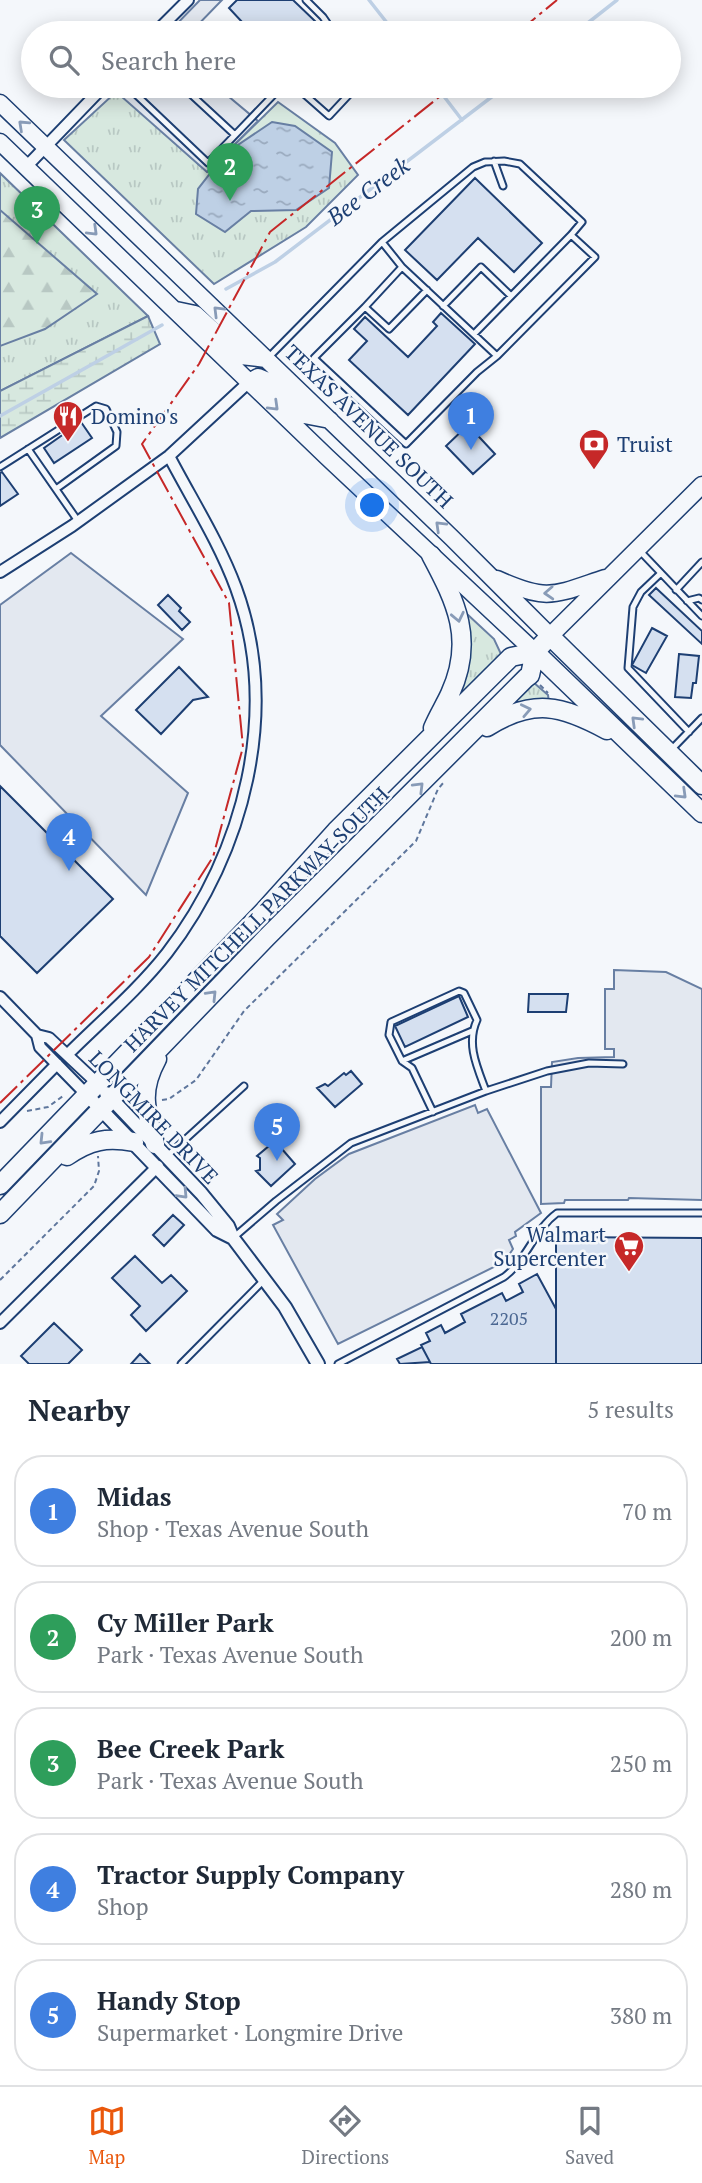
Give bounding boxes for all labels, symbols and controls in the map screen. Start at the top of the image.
search box [21,21,681,98]
icon: search [45,41,83,79]
text: Search here [101,43,236,77]
one-way arrow [18,120,31,133]
pin: 2 [207,143,253,201]
water label: Bee Creek [320,149,416,233]
pin: 3 [14,186,60,244]
one-way arrow [85,223,98,236]
one-way arrow [214,307,226,319]
street label: TEXAS AVENUE SOUTH [279,338,459,514]
pin: 1 [448,392,494,450]
one-way arrow [266,398,279,411]
restaurant icon: Domino's [51,399,85,443]
place label: Domino's [91,402,178,430]
bank icon: Truist [577,427,611,471]
place label: Truist [617,430,673,458]
your location [355,488,389,522]
one-way arrow [435,521,448,534]
one-way arrow [543,586,554,601]
one-way arrow [450,611,465,623]
one-way arrow [520,703,532,718]
one-way arrow [631,716,644,729]
street label: HARVEY MITCHELL PARKWAY SOUTH [117,780,395,1058]
one-way arrow [410,782,423,795]
one-way arrow [674,785,687,798]
pin: 4 [46,813,92,871]
one-way arrow [204,990,216,1003]
street label: LONGMIRE DRIVE [83,1044,225,1190]
pin: 5 [254,1103,300,1161]
one-way arrow [39,1132,52,1145]
one-way arrow [175,1186,187,1199]
place label: Walmart Supercenter [493,1220,606,1272]
supermarket icon: Walmart Supercenter [612,1229,646,1273]
house number: 2205 [490,1306,528,1330]
text: Nearby [28,1390,130,1430]
text: 5 results [587,1394,674,1425]
text: Midas [97,1479,172,1513]
text: 1 [47,1496,60,1527]
text: 70 m [622,1496,672,1527]
text: Shop · Texas Avenue South [97,1513,369,1544]
text: Cy Miller Park [97,1605,274,1639]
text: 2 [47,1622,60,1653]
text: 200 m [610,1622,672,1653]
text: Park · Texas Avenue South [97,1639,363,1670]
text: Bee Creek Park [97,1731,284,1765]
text: 3 [47,1748,60,1779]
text: 250 m [610,1748,672,1779]
text: Park · Texas Avenue South [97,1765,363,1796]
text: Tractor Supply Company [97,1857,404,1891]
text: 4 [47,1874,60,1905]
text: 280 m [610,1874,672,1905]
text: Shop [97,1891,149,1922]
text: Handy Stop [97,1983,241,2017]
text: 5 [47,2000,60,2031]
text: 380 m [610,2000,672,2031]
text: Supermarket · Longmire Drive [97,2017,403,2048]
tab: Map [88,2102,126,2169]
tab: Directions [302,2102,389,2169]
tab: Saved [565,2102,614,2169]

